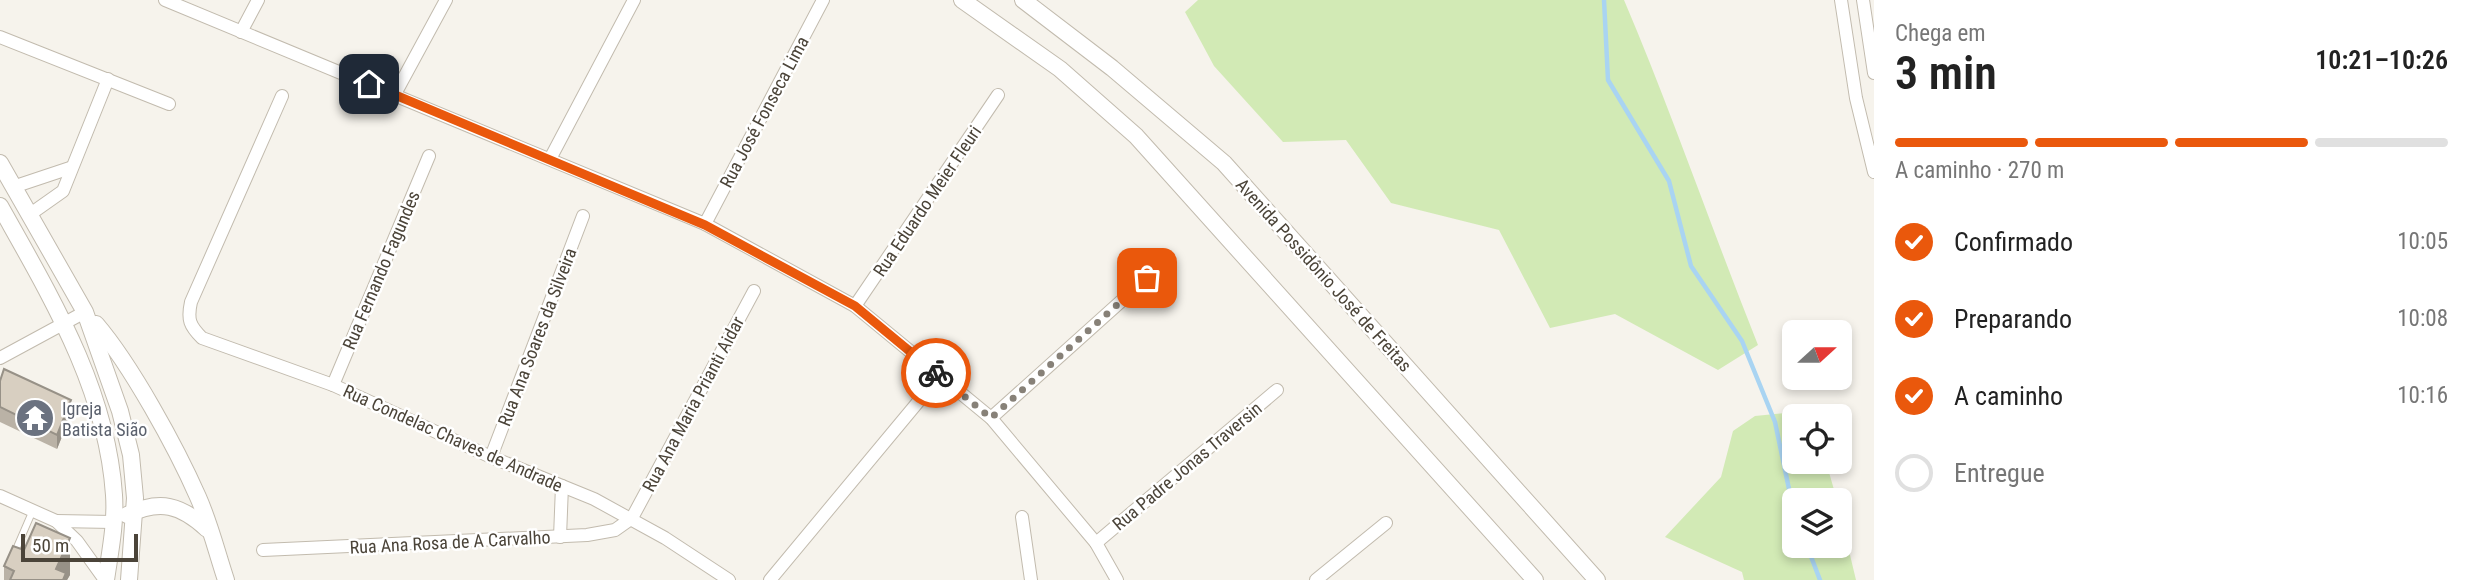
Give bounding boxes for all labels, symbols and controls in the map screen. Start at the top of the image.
text: Chega em [1895,20,1986,47]
street label: Rua José Fonseca Lima [715,33,813,191]
text: 10:21–10:26 [2315,45,2448,75]
text: 3 min [1895,46,1997,100]
pin [339,54,399,114]
icon: home [350,65,388,103]
street label: Rua Eduardo Meier Fleuri [869,122,985,280]
text: A caminho · 270 m [1895,157,2064,184]
street label: Avenida Possidônio José de Freitas [1232,174,1416,376]
street label: Rua Fernando Fagundes [338,187,424,353]
icon: check [1895,223,1933,261]
text: Confirmado [1954,227,2073,257]
text: 10:05 [2397,228,2448,255]
street label: Rua Ana Soares da Silveira [493,245,581,429]
pin [1117,248,1177,308]
icon: bag [1128,259,1166,297]
icon: check [1895,300,1933,338]
text: Preparando [1954,304,2072,334]
text: 10:08 [2397,305,2448,332]
street label: Rua Ana Maria Prianti Aidar [638,312,748,495]
north arrow [1782,320,1852,390]
map controls [1782,320,1852,558]
courier [901,338,971,408]
icon: bike [917,354,955,392]
icon: check [1895,377,1933,415]
street label: Rua Condelac Chaves de Andrade [340,380,566,496]
text: A caminho [1954,381,2063,411]
text: 10:16 [2397,382,2448,409]
temple icon: Igreja Batista Sião [14,397,56,439]
street label: Rua Padre Jonas Traversin [1108,397,1266,535]
place label: Igreja Batista Sião [62,398,147,440]
button: locate [1782,404,1852,474]
text: Entregue [1954,458,2045,488]
button: layers [1782,488,1852,558]
street label: Rua Ana Rosa de A Carvalho [349,526,551,558]
scale bar [21,531,138,563]
text: 50 m [32,534,69,557]

